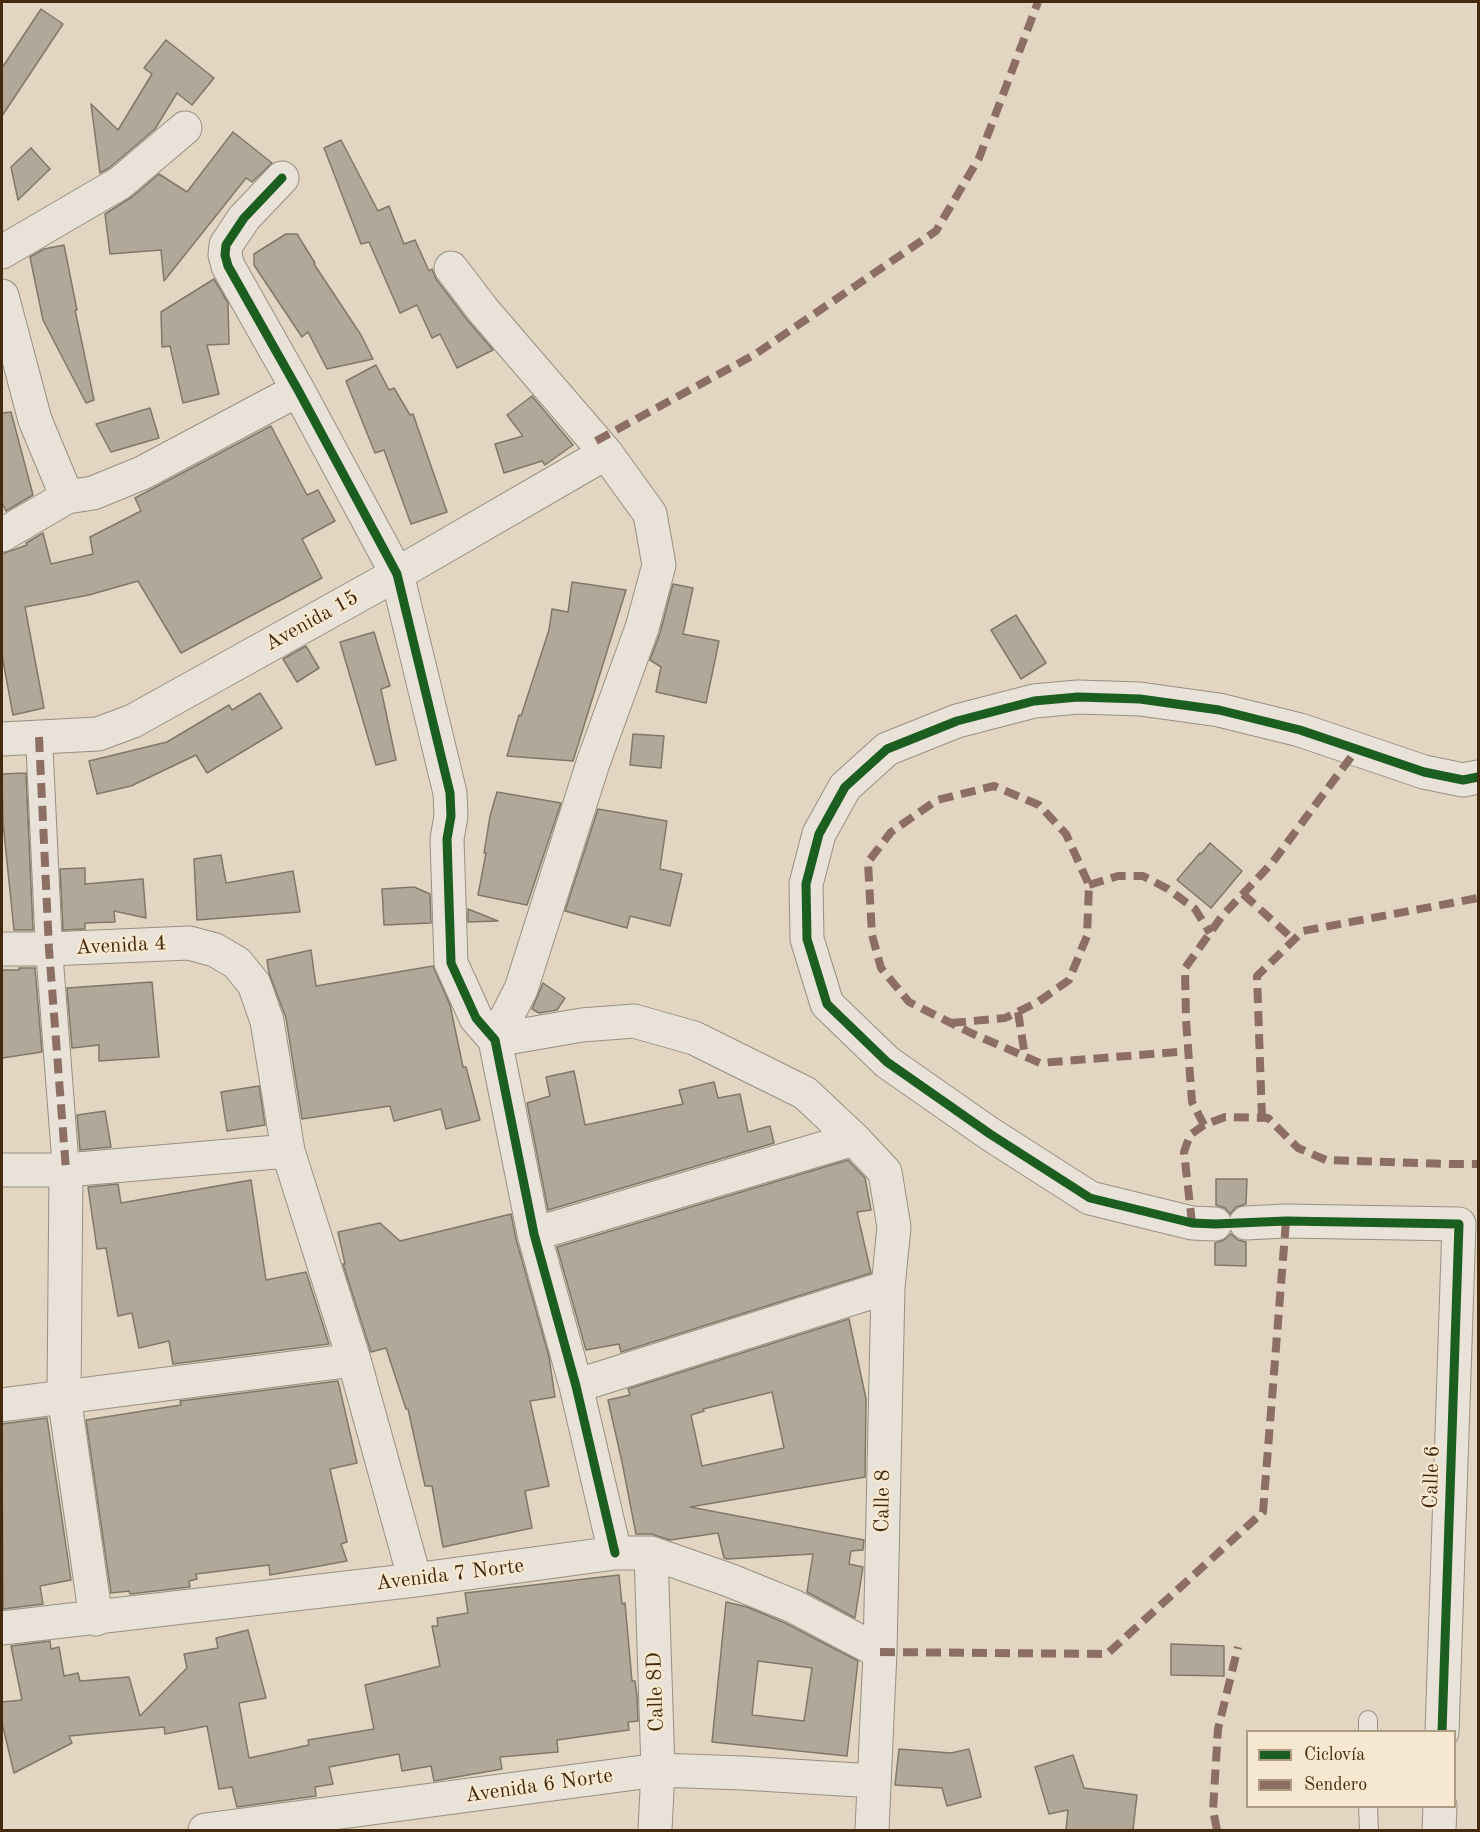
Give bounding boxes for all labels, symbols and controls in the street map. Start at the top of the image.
street label: Avenida 15 [261,585,363,657]
street label: Avenida 4 [75,931,167,961]
street label: Calle 6 [1418,1445,1446,1509]
street label: Calle 8 [870,1469,896,1533]
street label: Avenida 7 Norte [375,1553,525,1597]
street label: Calle 8D [642,1652,670,1732]
legend [1246,1730,1456,1808]
text: Ciclovía [1304,1746,1365,1764]
street label: Avenida 6 Norte [463,1763,615,1809]
text: Sendero [1304,1776,1367,1794]

